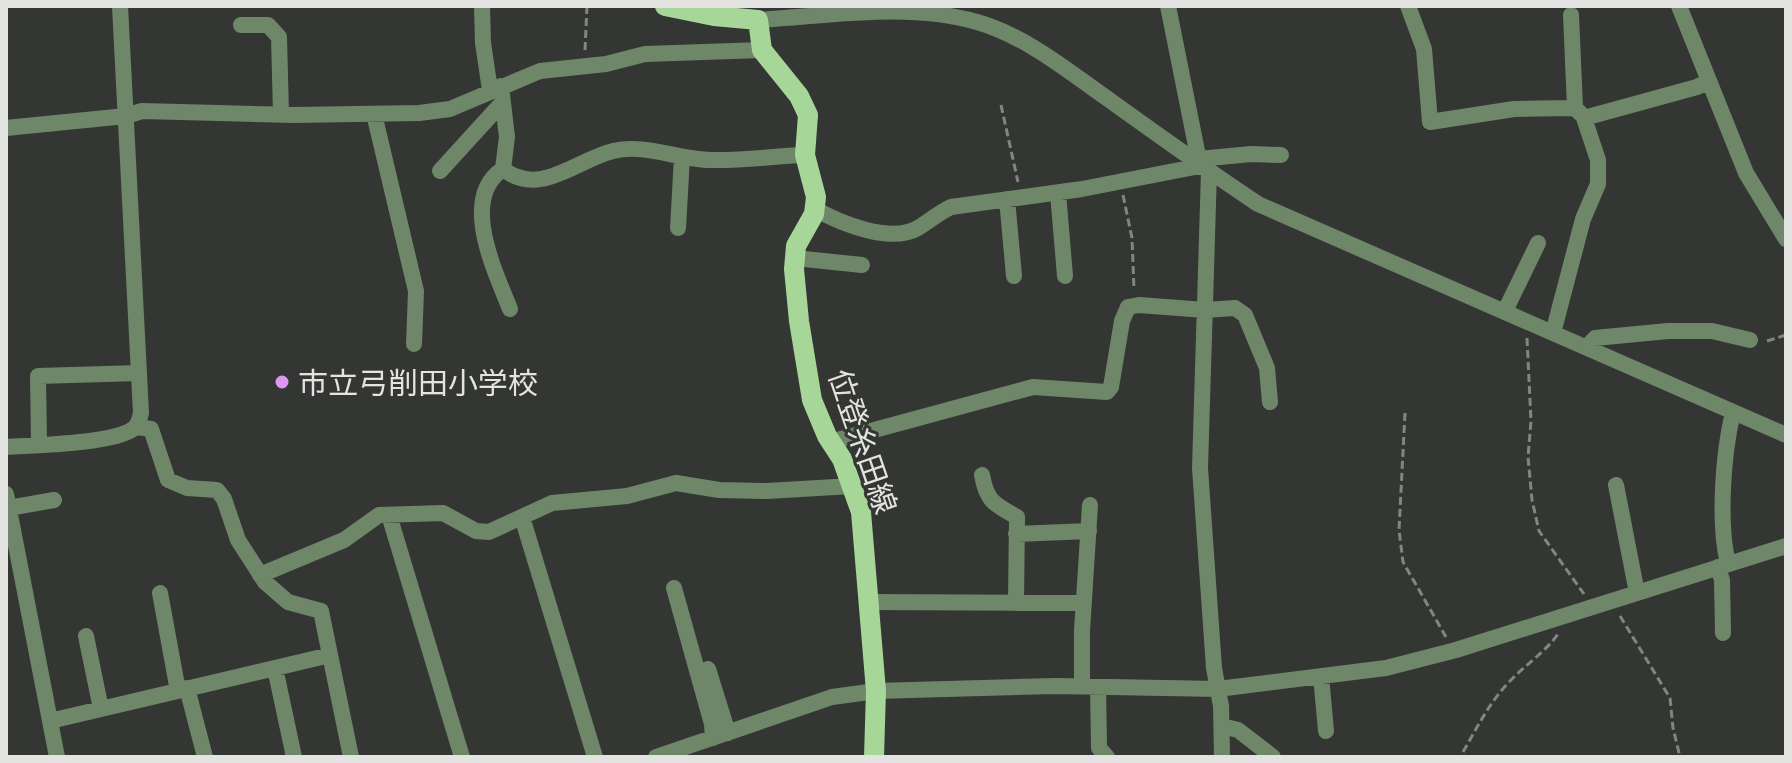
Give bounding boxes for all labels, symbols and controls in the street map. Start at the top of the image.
place label: 市立弓削田小学校 [298,364,538,400]
street label: 位登糸田線 [823,364,905,518]
marker: 市立弓削田小学校 [273,373,291,391]

